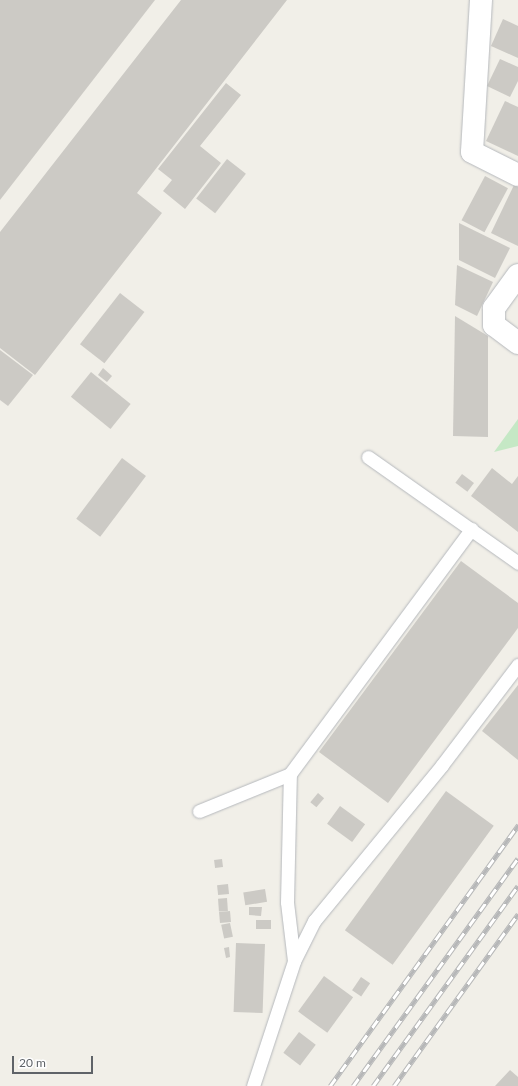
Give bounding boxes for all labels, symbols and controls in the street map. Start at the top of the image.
scale bar [14,1048,95,1074]
text: 20 m [19,1055,46,1070]

